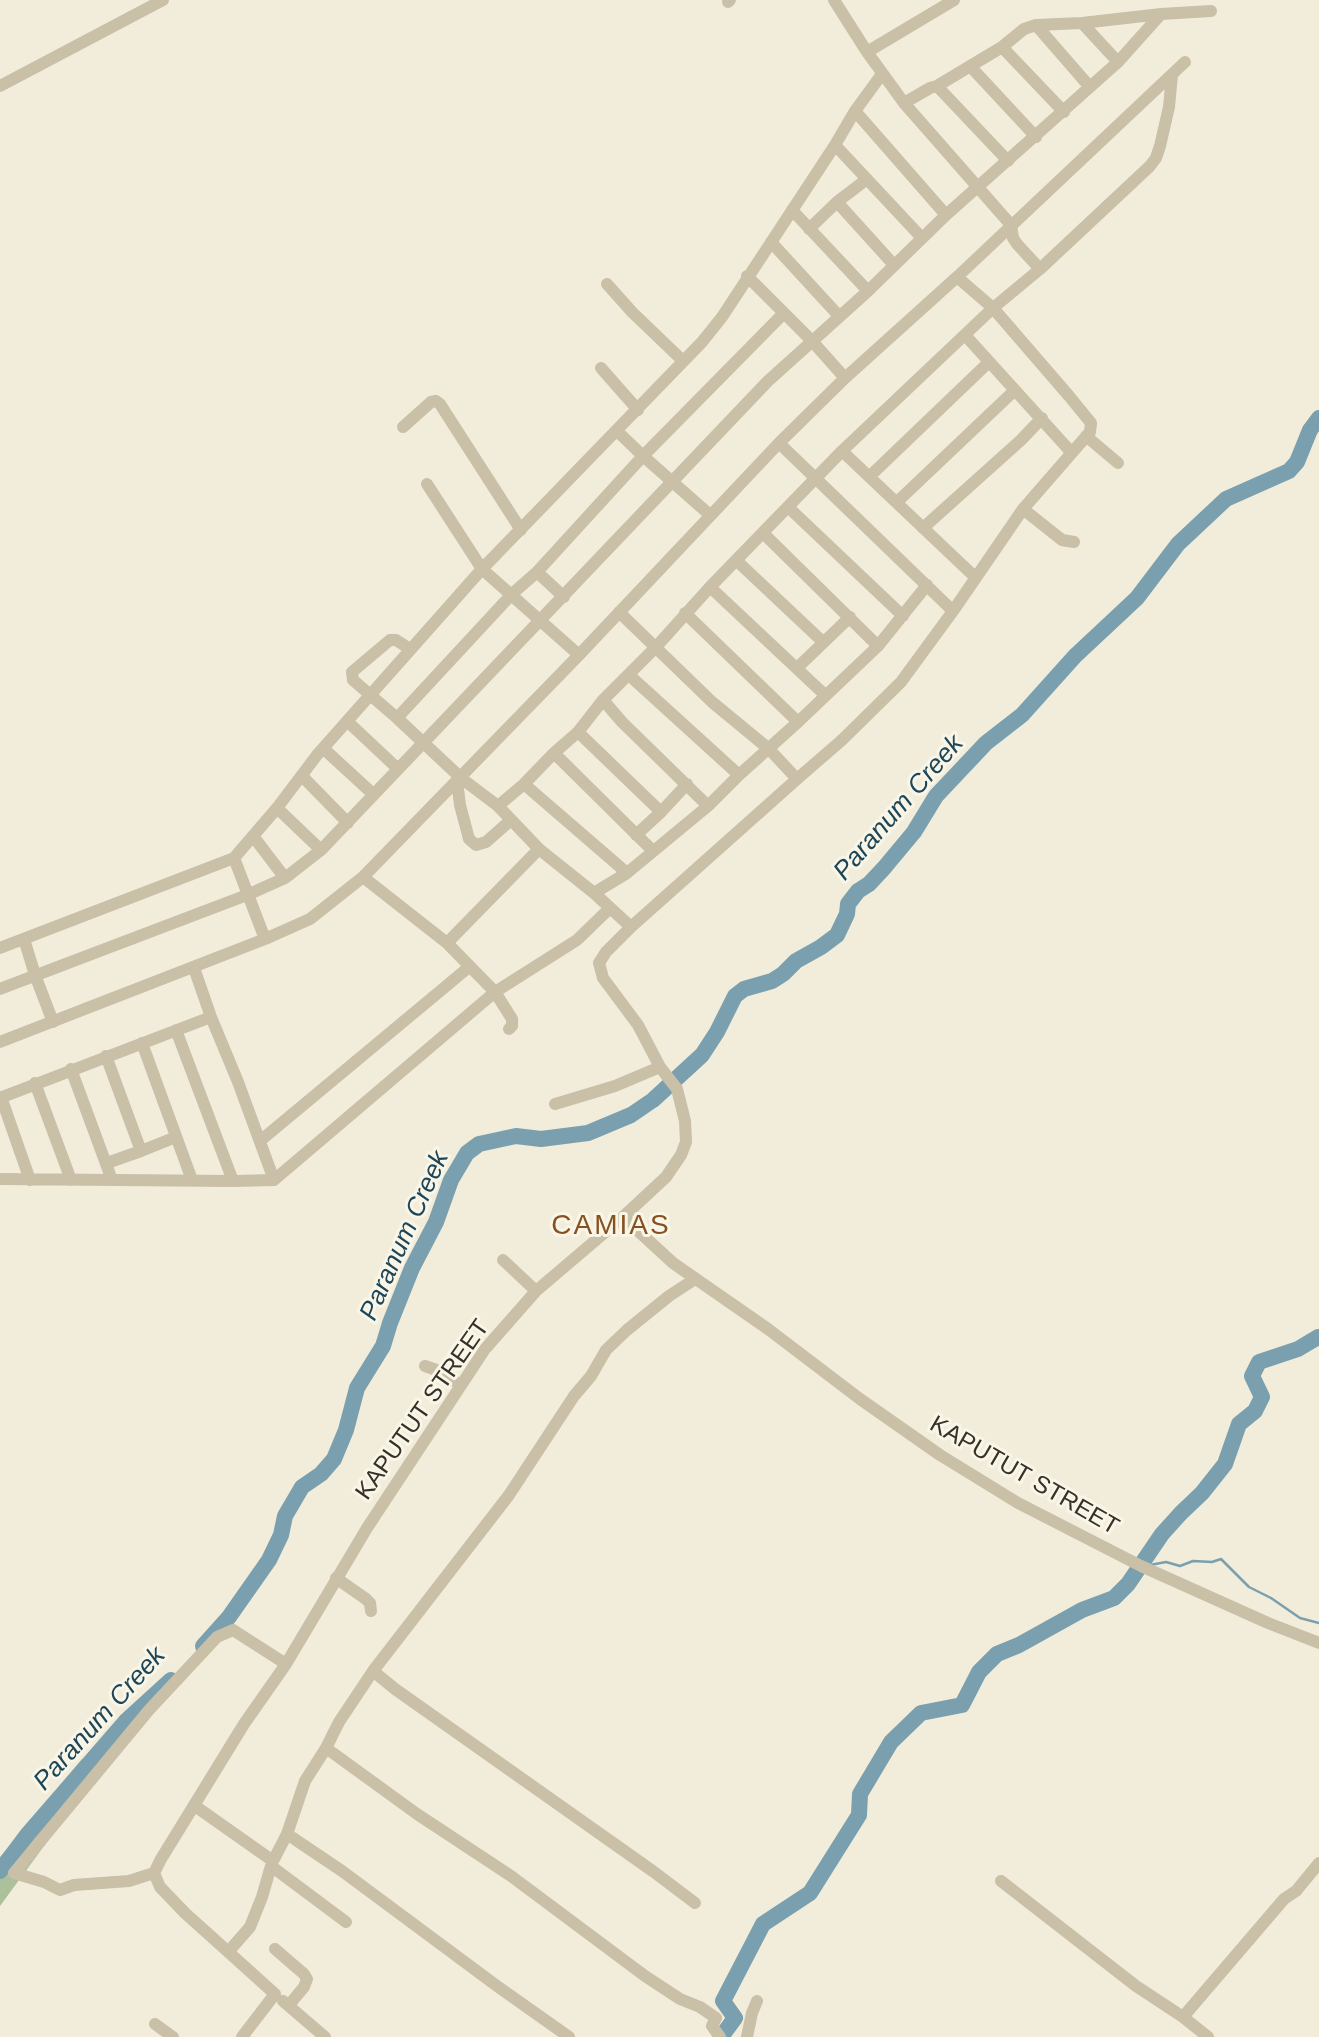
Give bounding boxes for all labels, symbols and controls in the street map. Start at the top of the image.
water label: Paranum Creek [828,729,970,887]
water label: Paranum Creek [354,1146,456,1326]
district label: CAMIAS [552,1209,670,1243]
street label: KAPUTUT STREET [350,1314,496,1506]
street label: KAPUTUT STREET [924,1410,1124,1542]
water label: Paranum Creek [27,1641,173,1797]

